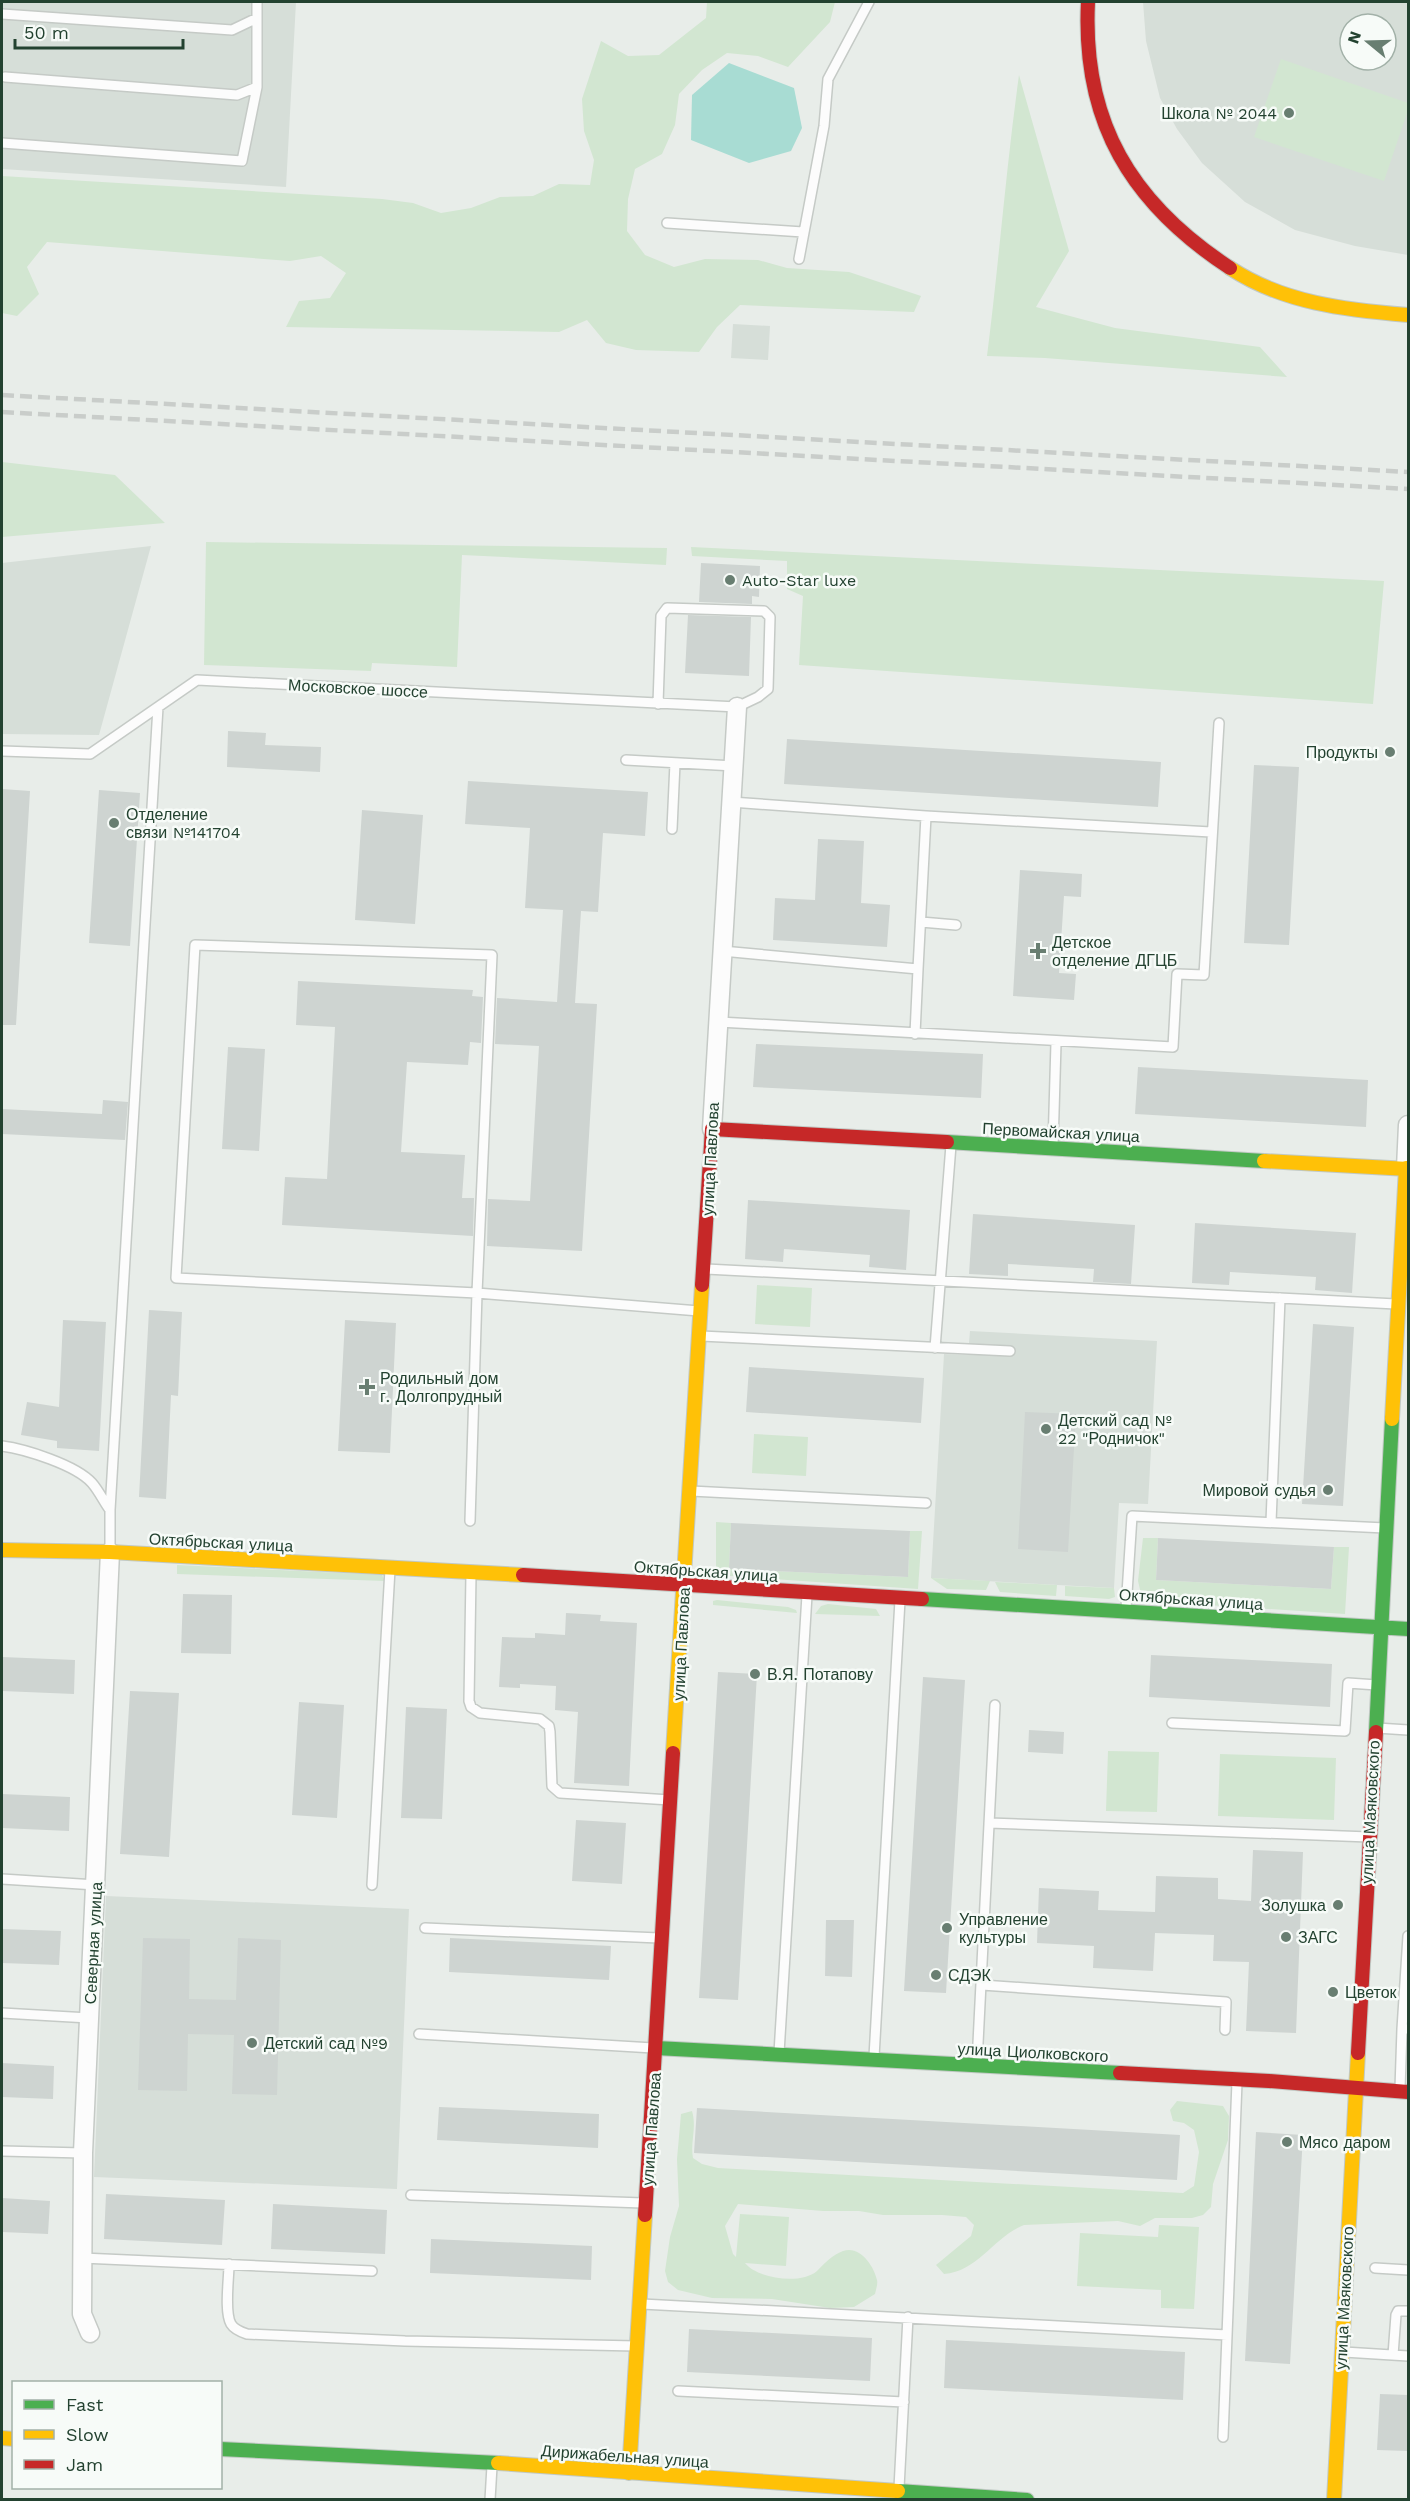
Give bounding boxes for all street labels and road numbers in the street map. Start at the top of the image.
street label: Московское шоссе [288,675,428,702]
street label: улица Павлова [698,1102,723,1216]
street label: Первомайская улица [982,1119,1140,1146]
street label: Октябрьская улица [148,1529,294,1556]
street label: Октябрьская улица [633,1557,779,1586]
street label: Октябрьская улица [1118,1585,1264,1614]
street label: улица Павлова [669,1587,694,1701]
street label: улица Маяковского [1357,1740,1384,1884]
street label: Северная улица [81,1881,106,2005]
street label: улица Циолковского [957,2039,1109,2066]
street label: улица Павлова [638,2072,665,2186]
street label: улица Маяковского [1331,2226,1358,2370]
street label: Дирижабельная улица [540,2441,710,2472]

